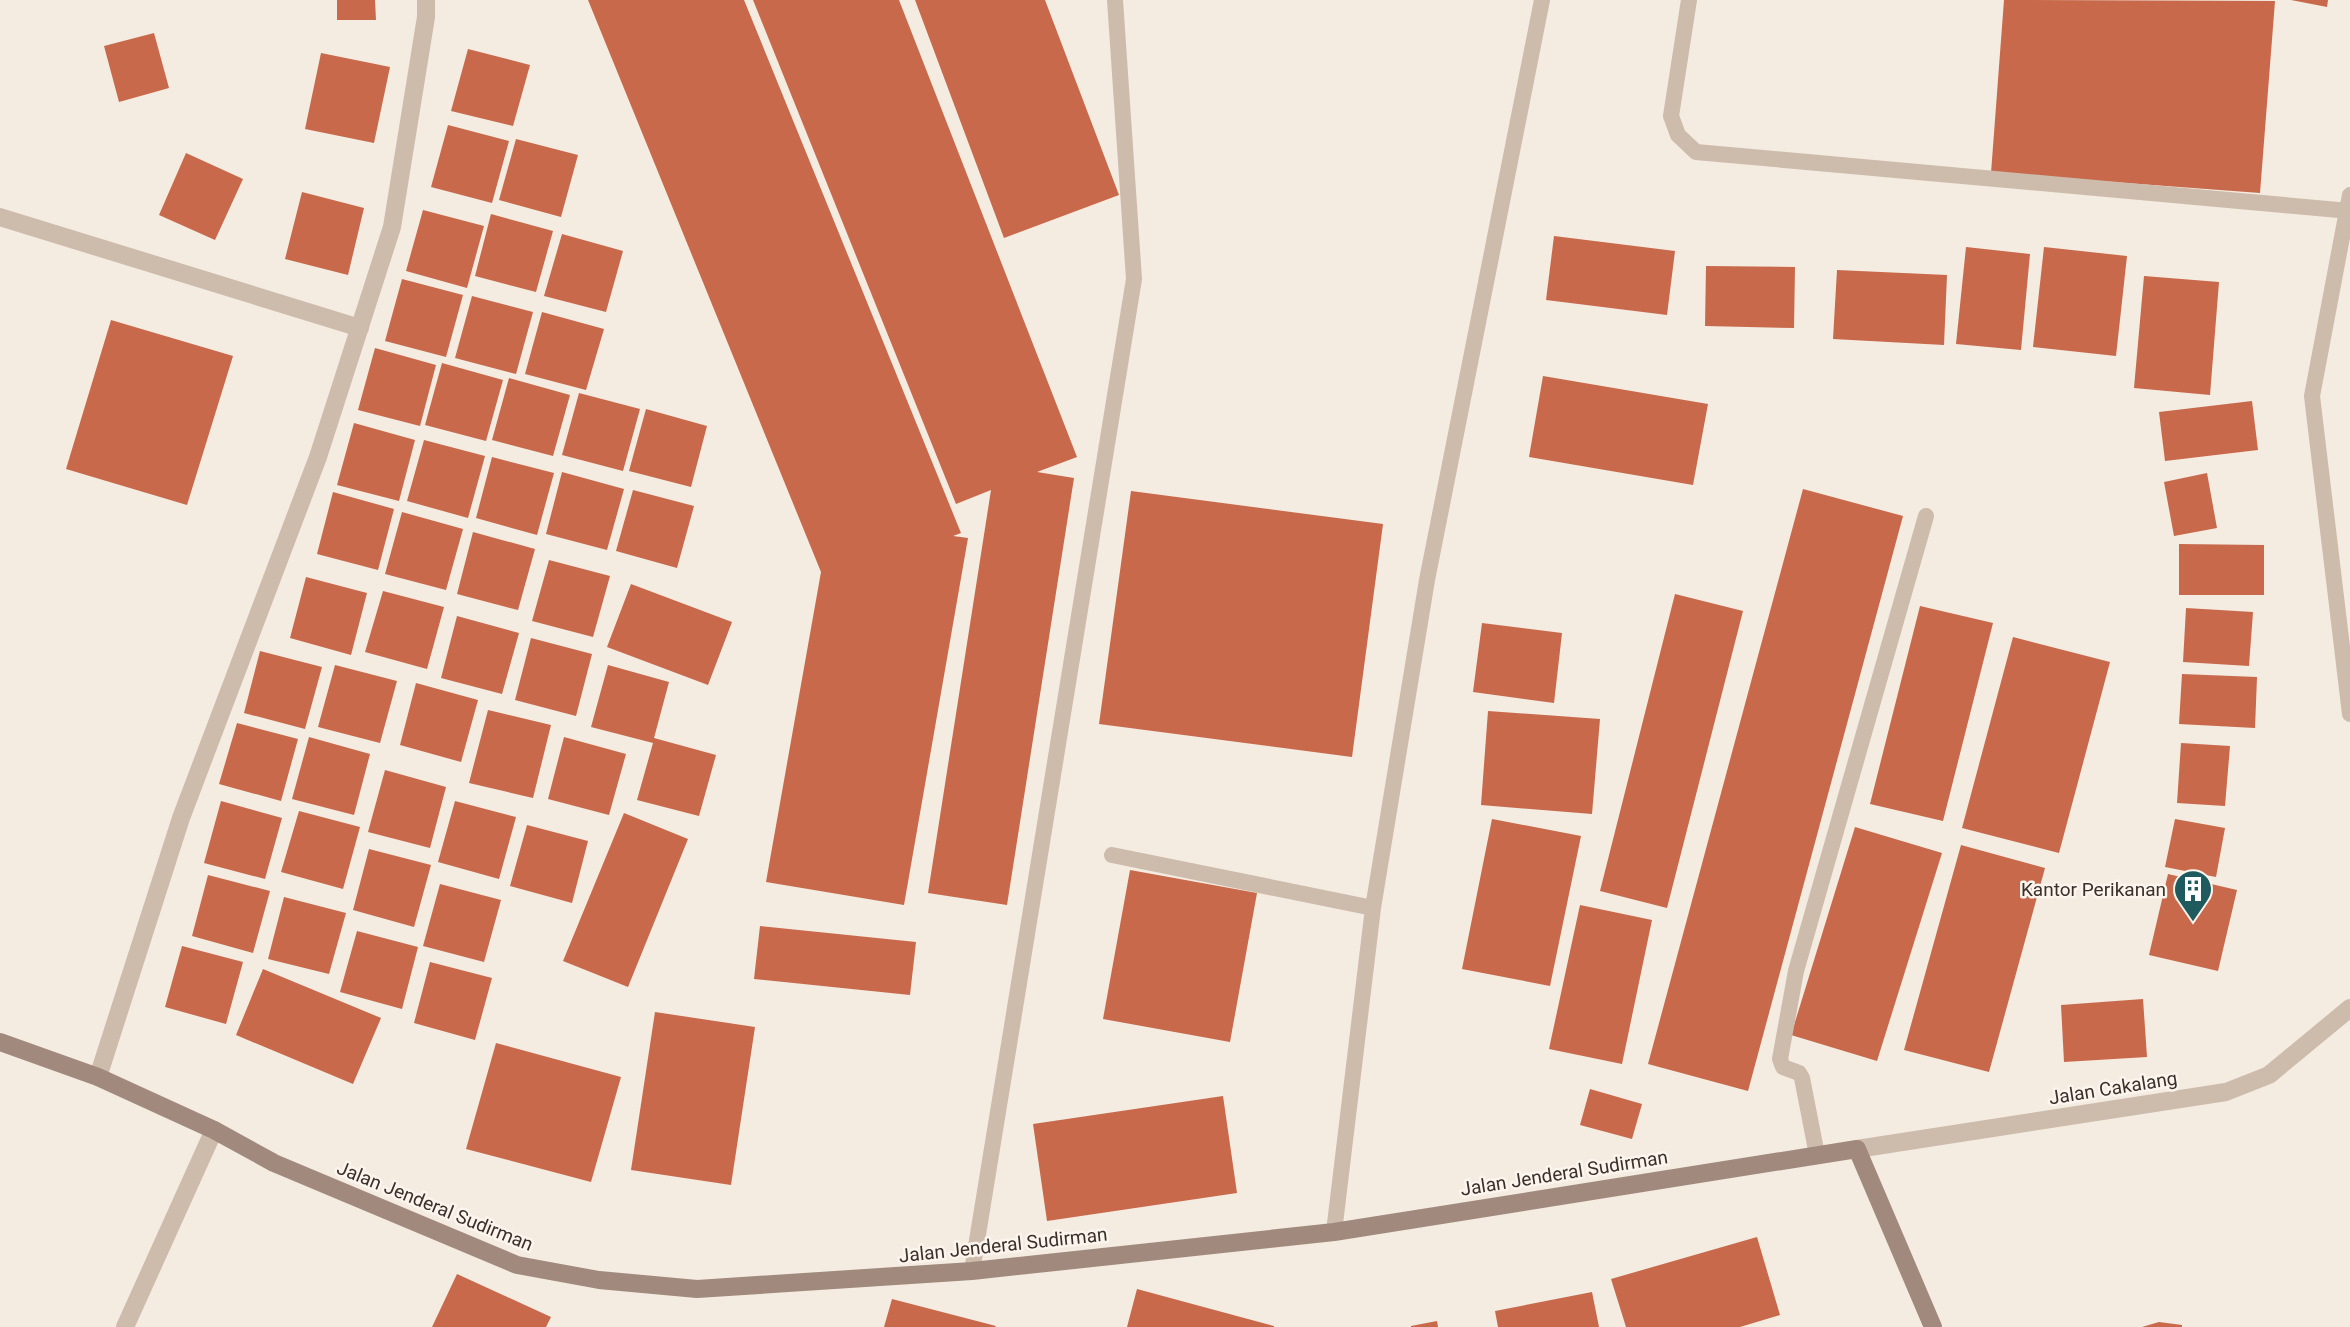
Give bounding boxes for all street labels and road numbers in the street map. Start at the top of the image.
street label: Jalan Cakalang [2047,1066,2179,1110]
street label: Jalan Jenderal Sudirman [1459,1145,1669,1201]
street label: Jalan Jenderal Sudirman [334,1156,536,1256]
street label: Jalan Jenderal Sudirman [898,1223,1108,1267]

